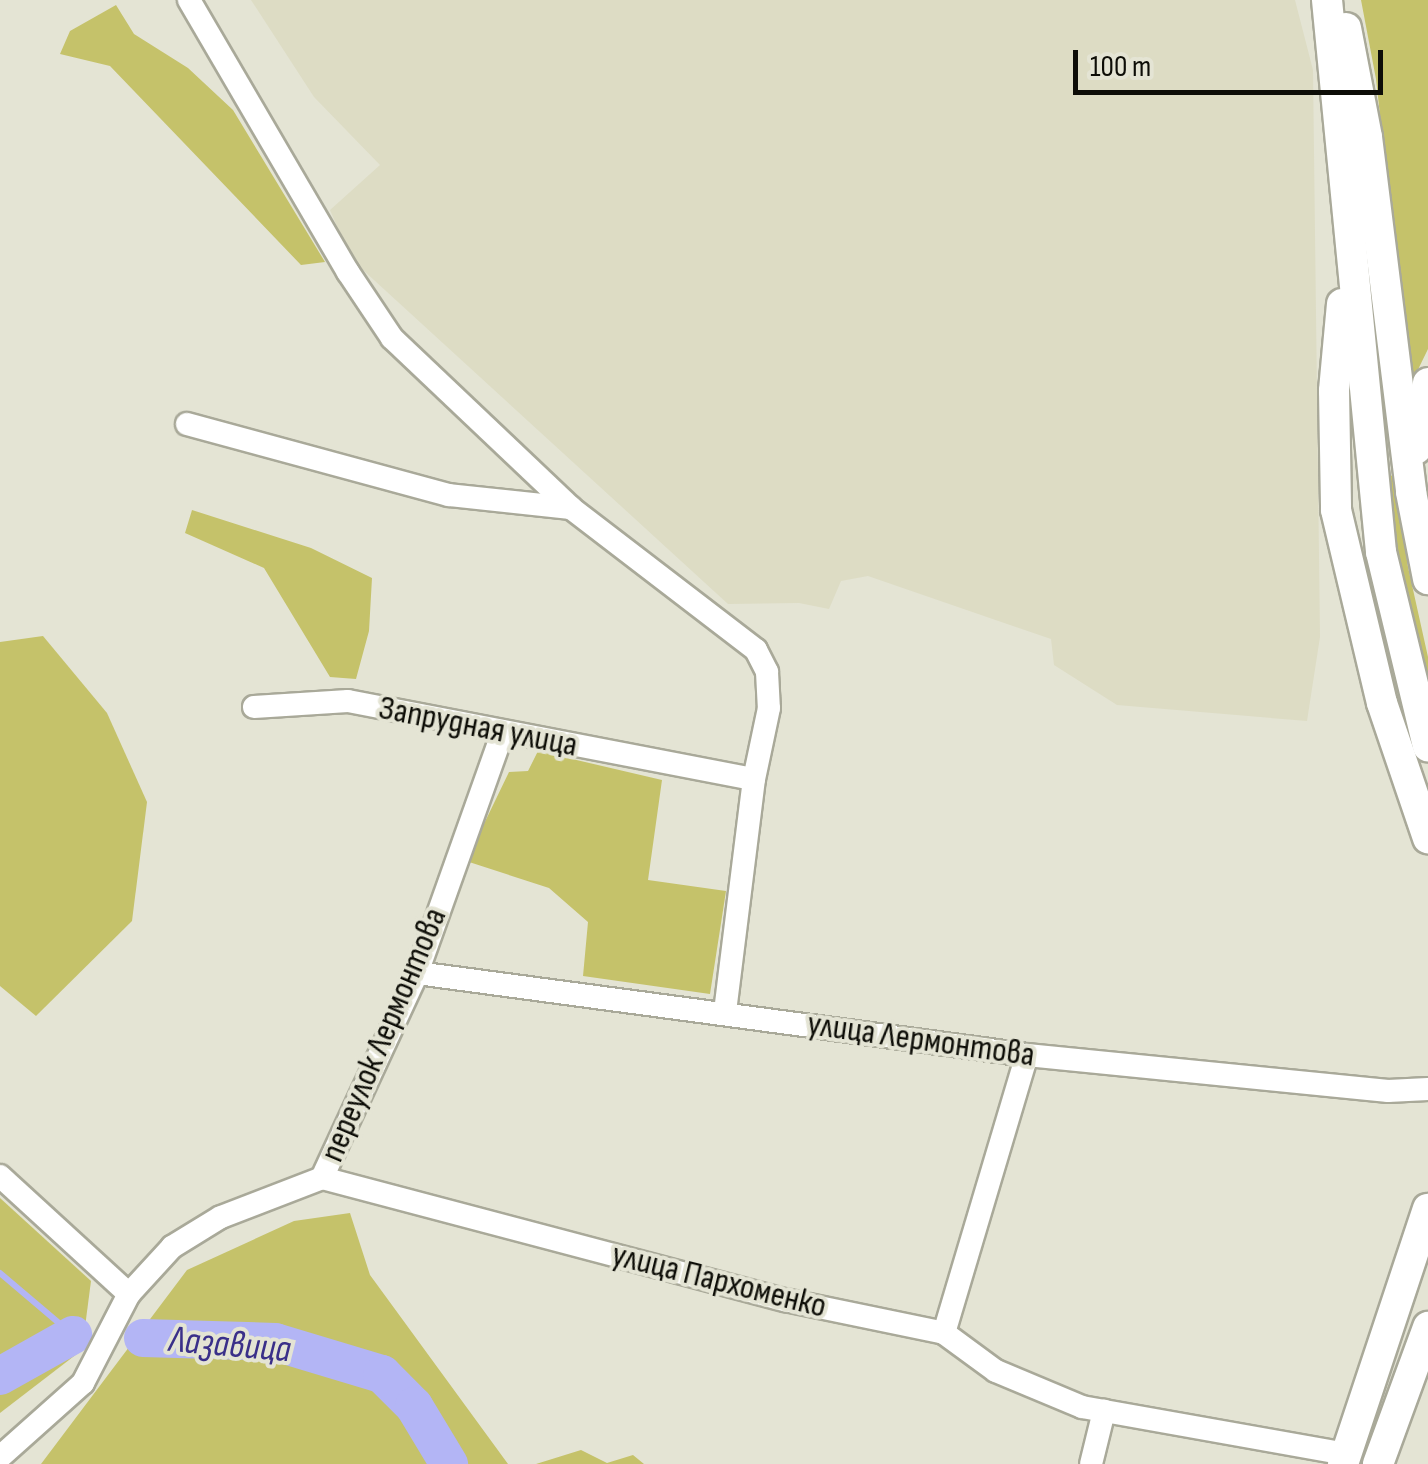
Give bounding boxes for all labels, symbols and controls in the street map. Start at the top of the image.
scale bar [1078,30,1388,92]
text: 100 m [1090,49,1151,85]
street label: Запрудная улица [375,687,581,767]
street label: переулок Лермонтова [312,902,456,1168]
street label: улица Лермонтова [805,1003,1037,1077]
street label: улица Пархоменко [607,1234,831,1328]
water label: Лазавица [167,1317,293,1373]

